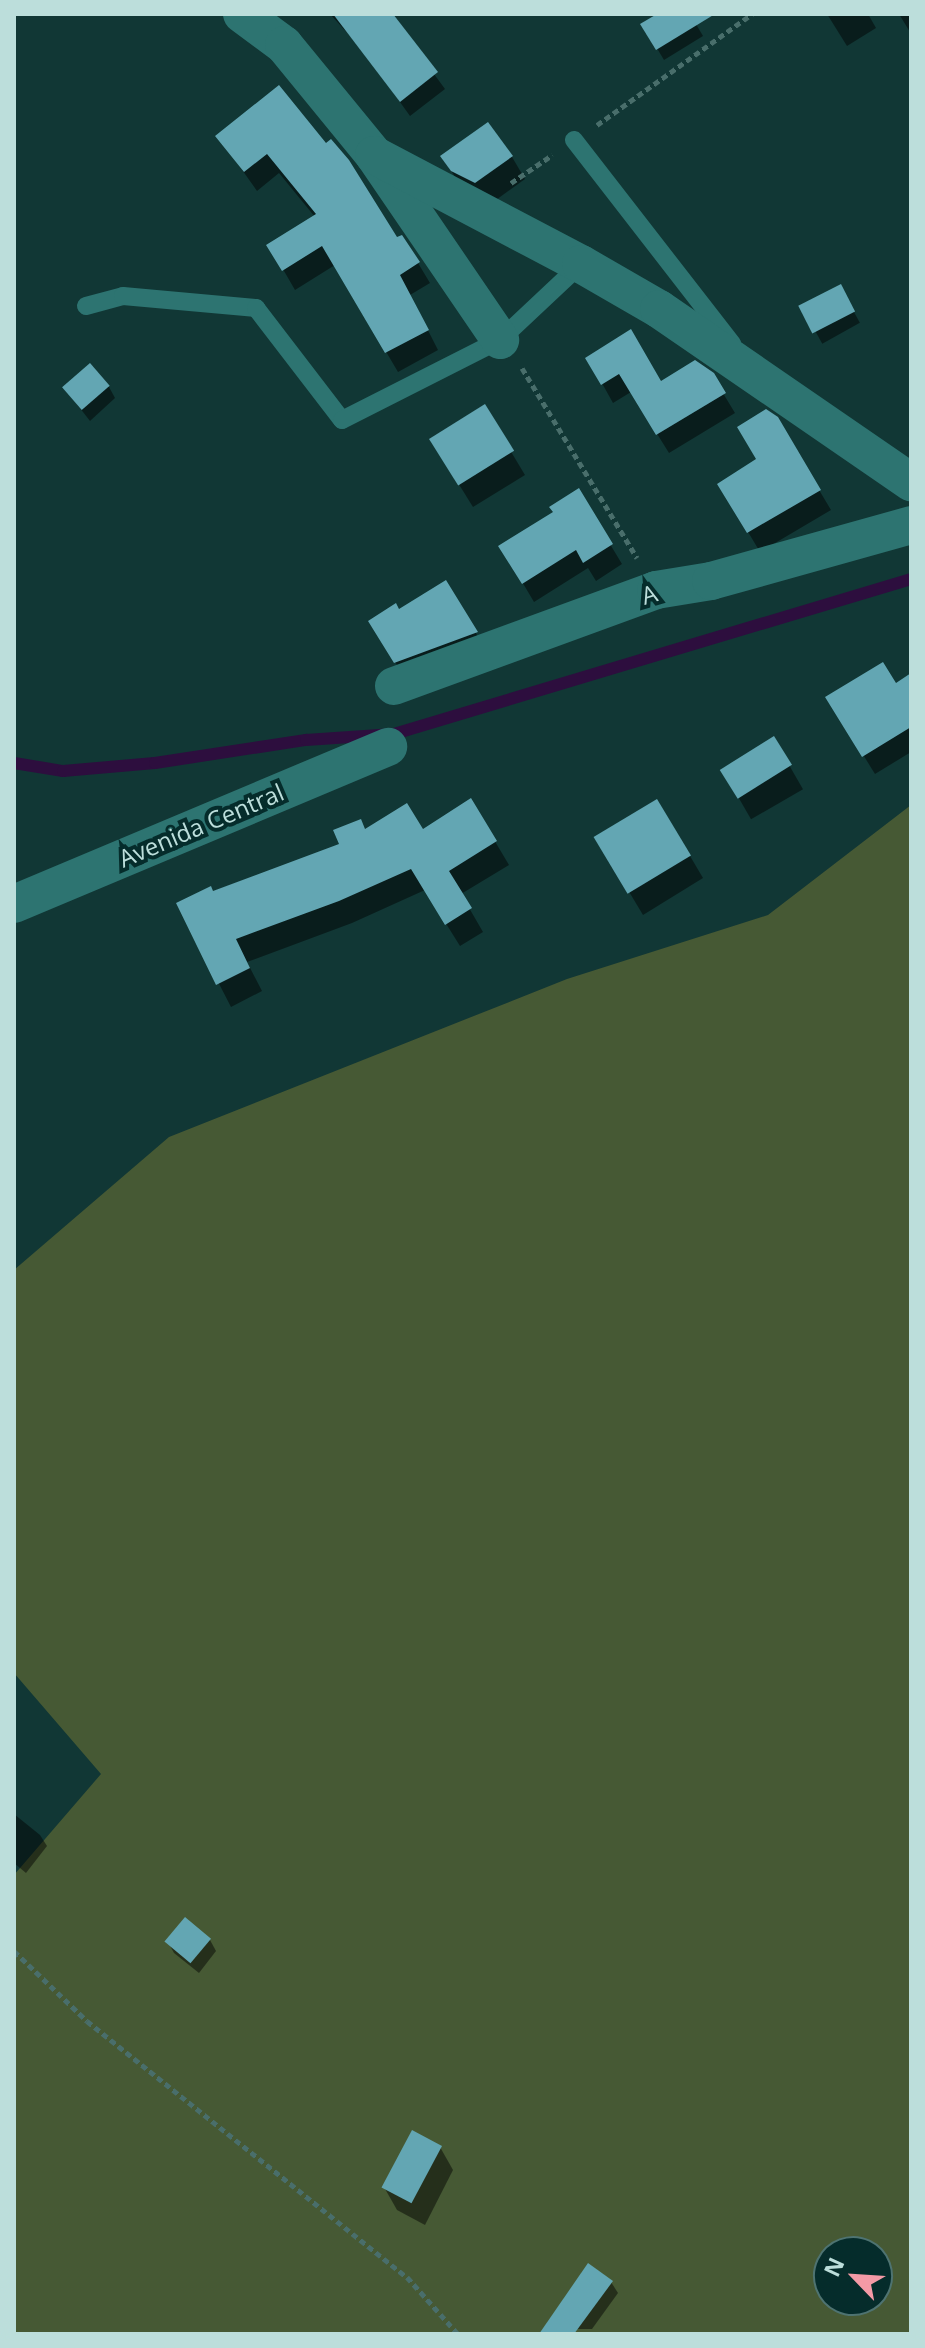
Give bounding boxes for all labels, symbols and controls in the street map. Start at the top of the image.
street label: A [638,578,660,610]
street label: Avenida Central [114,777,288,873]
north arrow [813,2236,893,2316]
text: N [816,2252,850,2281]

